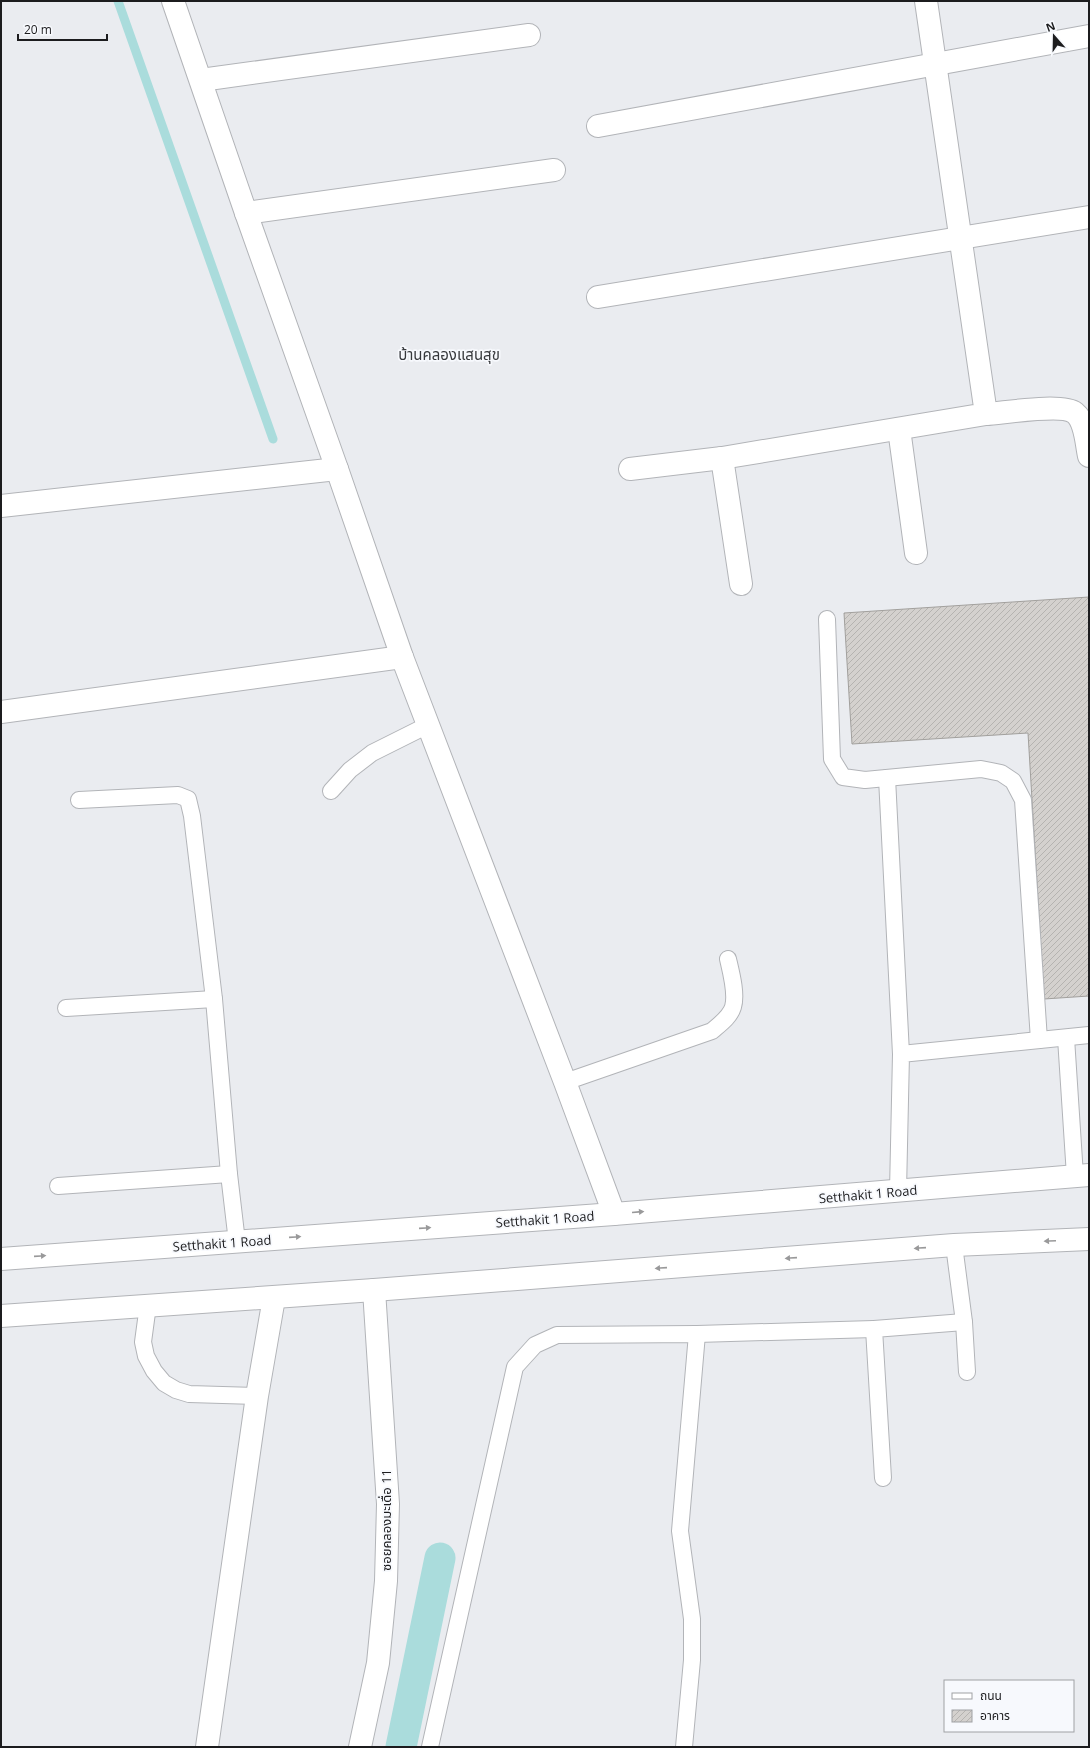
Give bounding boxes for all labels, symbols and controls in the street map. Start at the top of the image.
scale bar [18,16,107,42]
north arrow [1034,16,1074,56]
text: N [1044,18,1057,35]
text: 20 m [24,21,52,38]
district label: บ้านคลองแสนสุข [398,344,500,364]
street label: Setthakit 1 Road [818,1181,918,1207]
street label: Setthakit 1 Road [495,1207,595,1231]
one-way arrow [632,1208,644,1215]
one-way arrow [419,1224,431,1231]
street label: Setthakit 1 Road [172,1231,272,1255]
one-way arrow [289,1234,301,1241]
one-way arrow [1043,1238,1056,1244]
one-way arrow [914,1244,926,1251]
one-way arrow [34,1253,46,1260]
one-way arrow [785,1255,797,1262]
one-way arrow [655,1265,667,1272]
street label: ซอยคลองมะเดื่อ 11 [377,1469,395,1571]
legend [944,1680,1074,1732]
text: ถนน [980,1687,1002,1704]
text: อาคาร [980,1707,1010,1724]

